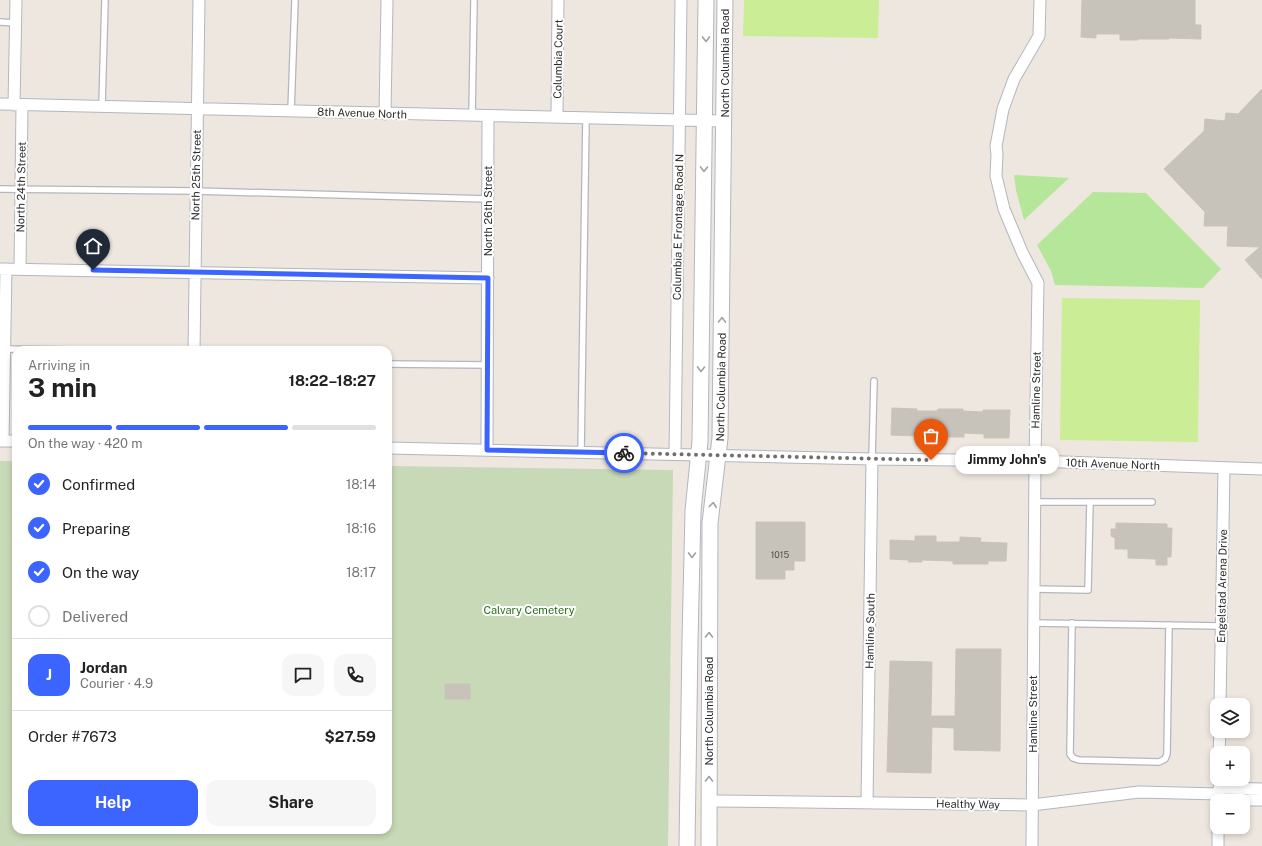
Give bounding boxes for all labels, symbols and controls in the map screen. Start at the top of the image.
street label: North Columbia Road [719,9,731,117]
street label: Columbia Court [551,19,565,99]
one-way arrow [702,36,710,42]
street label: 8th Avenue North [317,105,407,121]
street label: North 25th Street [189,129,203,221]
street label: North 24th Street [14,142,28,232]
street label: Columbia E Frontage Road N [671,154,685,300]
street label: North 26th Street [482,166,494,256]
one-way arrow [700,166,708,172]
pin [76,229,110,270]
icon: home [82,235,104,257]
one-way arrow [718,317,726,323]
street label: North Columbia Road [714,332,728,442]
street label: Hamline Street [1029,351,1043,429]
text: Arriving in [28,358,90,373]
one-way arrow [697,366,705,372]
text: 3 min [28,372,97,403]
text: 18:22–18:27 [289,372,376,389]
pin [914,419,948,460]
icon: bag [920,425,942,447]
courier [604,433,644,473]
text: On the way · 420 m [28,436,142,451]
icon: bike [613,442,635,464]
callout: Jimmy John's [955,446,1059,474]
text: Jimmy John's [968,452,1046,467]
street label: 10th Avenue North [1066,456,1160,472]
icon: check [28,473,50,495]
text: Confirmed [62,476,135,493]
text: 18:14 [346,477,376,492]
one-way arrow [708,502,717,508]
icon: check [28,517,50,539]
text: Preparing [62,520,131,537]
text: 18:16 [346,521,376,536]
street label: Engelstad Arena Drive [1215,529,1229,643]
house number: 1015 [771,549,790,560]
one-way arrow [687,552,696,558]
icon: check [28,561,50,583]
text: On the way [62,564,139,581]
text: 18:17 [346,565,376,580]
street label: Hamline South [863,593,877,669]
park label: Calvary Cemetery [483,604,575,616]
text: Delivered [62,608,128,625]
one-way arrow [705,632,713,638]
button: chat [282,654,324,696]
button: phone [334,654,376,696]
street label: North Columbia Road [703,657,715,765]
text: Jordan [80,659,127,676]
text: J [46,666,52,683]
street label: Hamline Street [1027,675,1039,753]
text: Courier · 4.9 [80,676,153,691]
map controls [1210,698,1250,834]
button: layers [1210,698,1250,738]
text: Order #7673 [28,728,117,745]
text: $27.59 [325,728,376,745]
button: + [1210,746,1250,786]
one-way arrow [705,776,713,782]
button: Help [28,780,198,826]
button: Share [206,780,376,826]
button: − [1210,794,1250,834]
street label: Healthy Way [936,797,1000,811]

